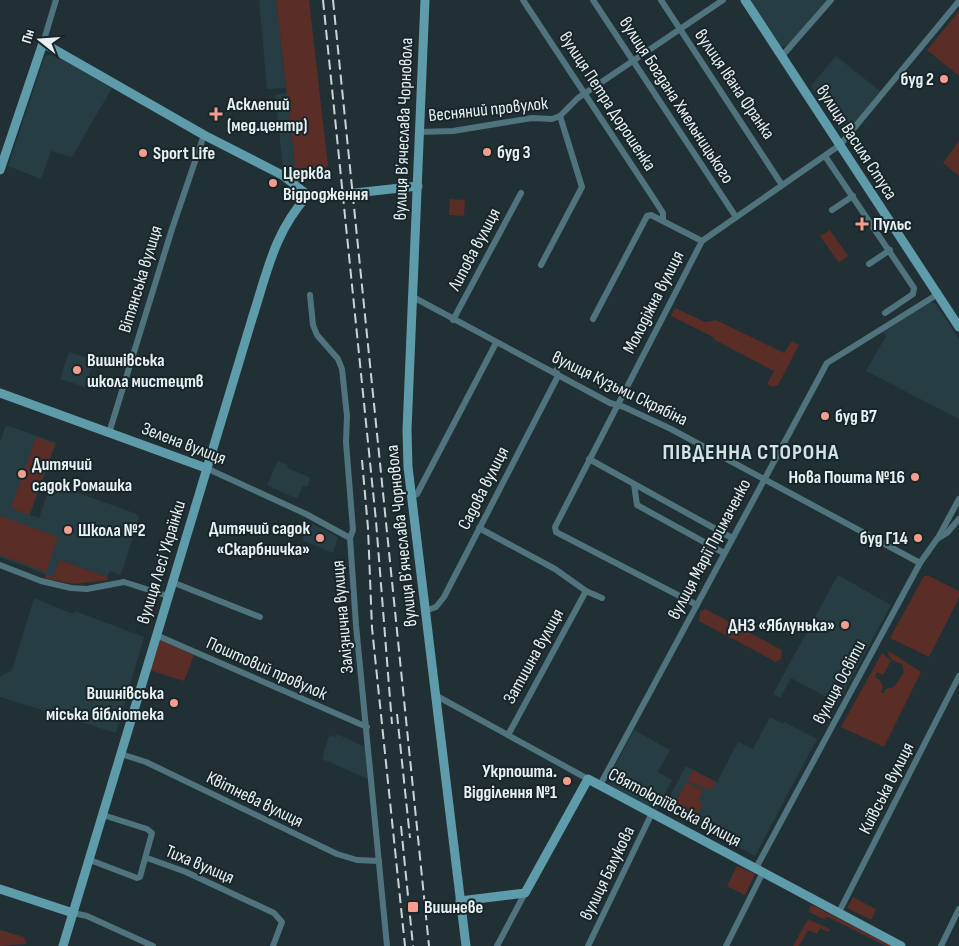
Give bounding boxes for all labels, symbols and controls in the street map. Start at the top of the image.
street label: вулиця Богдана Хмельницького [615,13,738,187]
north arrow [15,15,65,65]
street label: вулиця Івана Франка [690,25,779,143]
text: Пн [18,27,38,45]
street label: вулиця Петра Дорошенка [555,28,660,175]
street label: вулиця Вʼячеслава Чорновола [390,37,417,221]
place label: буд 2 [901,69,934,90]
marker: буд 2 [938,73,950,85]
street label: вулиця Василя Стуса [812,81,902,204]
street label: Весняний провулок [427,93,549,126]
place label: Асклепий (мед.центр) [226,94,307,136]
marker: Асклепий (мед.центр) [209,107,223,121]
place label: буд 3 [497,142,531,163]
place label: Sport Life [153,143,215,164]
marker: буд 3 [481,146,493,158]
marker: Sport Life [137,147,149,159]
place label: Церква Відродження [283,163,368,205]
marker: Церква Відродження [267,177,279,189]
street label: Липова вулиця [443,204,505,295]
place label: Пульс [873,214,912,235]
marker: Пульс [855,217,869,231]
street label: Вітянська вулиця [114,223,167,335]
street label: Молодіжна вулиця [619,247,688,357]
street label: вулиця Кузьми Скрябіна [549,347,691,430]
place label: Вишнівська школа мистецтв [87,350,204,392]
marker: Вишнівська школа мистецтв [71,364,83,376]
place label: буд В7 [835,406,877,427]
marker: буд В7 [819,410,831,422]
street label: Зелена вулиця [139,418,229,469]
district label: ПІВДЕННА СТОРОНА [663,439,839,466]
street label: Садова вулиця [454,443,513,533]
street label: вулиця Вʼячеслава Чорновола [381,444,421,628]
place label: Дитячий садок Ромашка [32,454,132,496]
place label: Нова Пошта №16 [788,467,905,488]
marker: Дитячий садок Ромашка [16,468,28,480]
marker: Нова Пошта №16 [909,471,921,483]
street label: вулиця Марії Примаченко [664,475,755,623]
street label: вулиця Лесі Українки [133,498,190,626]
place label: Дитячий садок «Скарбничка» [209,518,310,560]
place label: Школа №2 [78,520,146,541]
marker: Школа №2 [62,524,74,536]
place label: буд Г14 [860,528,909,549]
marker: Дитячий садок «Скарбничка» [314,532,326,544]
marker: буд Г14 [912,532,924,544]
street label: Залізнична вулиця [327,560,358,674]
street label: Затишна вулиця [499,605,568,707]
place label: ДНЗ «Яблунька» [728,615,835,636]
marker: ДНЗ «Яблунька» [839,619,851,631]
street label: Поштовий провулок [203,632,331,705]
street label: вулиця Освіти [809,637,870,728]
place label: Вишнівська міська бібліотека [46,683,164,725]
marker: Вишнівська міська бібліотека [168,697,180,709]
street label: Київська вулиця [854,739,919,838]
place label: Укрпошта. Відділення №1 [463,761,557,803]
street label: Святоюріївська вулиця [605,764,745,851]
street label: Квітнева вулиця [203,767,307,832]
marker: Укрпошта. Відділення №1 [561,775,573,787]
street label: вулиця Балукова [576,823,639,924]
street label: Тиха вулиця [162,841,237,888]
place label: Вишневе [424,897,483,918]
marker: Вишневе [406,900,420,914]

